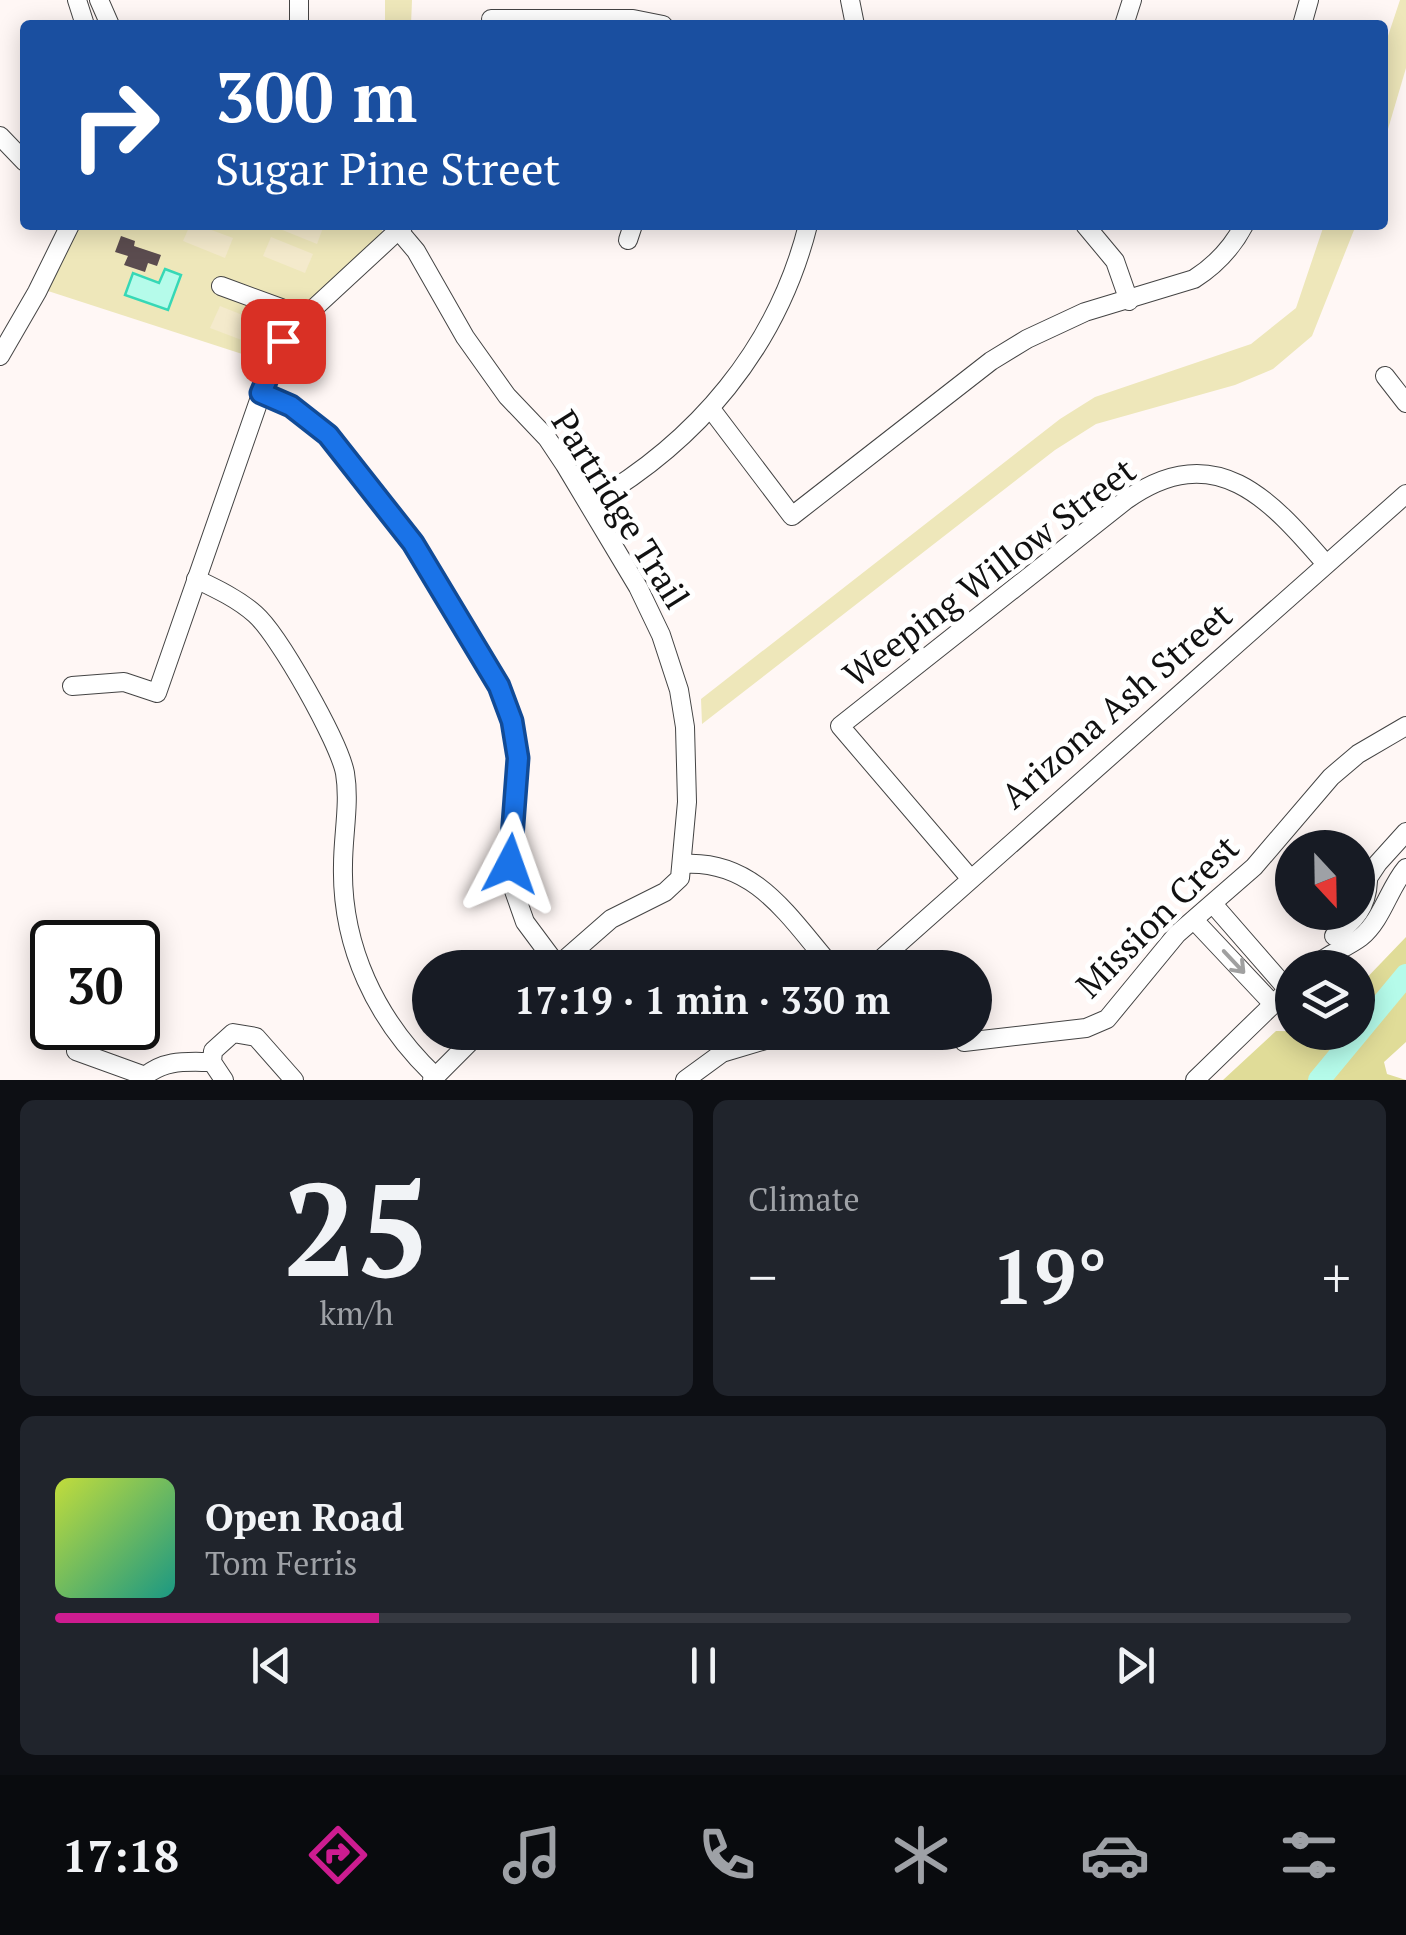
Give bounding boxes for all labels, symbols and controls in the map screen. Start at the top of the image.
text: 300 m [215,49,417,142]
icon: right [50,60,180,190]
text: Sugar Pine Street [215,138,560,198]
pin [241,299,326,384]
icon: arrive [256,314,311,369]
street label: Partridge Trail [542,401,700,617]
street label: Weeping Willow Street [834,447,1144,697]
street label: Arizona Ash Street [991,592,1241,818]
position arrow [458,812,562,916]
street label: Mission Crest [1066,825,1248,1007]
north arrow [1275,830,1375,930]
map controls [1275,830,1375,1050]
speed limit sign: 30 [30,920,160,1050]
one-way arrow [1222,949,1245,974]
button: layers [1275,950,1375,1050]
text: 17:19 · 1 min · 330 m [514,975,890,1025]
text: 25 [283,1141,430,1313]
text: Climate [748,1178,860,1220]
text: 19° [992,1226,1107,1325]
text: − [748,1240,777,1313]
text: + [1322,1240,1351,1313]
text: km/h [320,1292,393,1334]
text: Open Road [205,1492,404,1542]
text: Tom Ferris [205,1542,357,1584]
icon: previous [244,1638,299,1693]
icon: pause [676,1638,731,1693]
icon: next [1108,1638,1163,1693]
icon: directions [303,1820,373,1890]
icon: music [497,1820,567,1890]
icon: phone [692,1820,762,1890]
icon: climate [886,1820,956,1890]
icon: car [1080,1820,1150,1890]
icon: filters [1274,1820,1344,1890]
text: 17:18 [62,1825,179,1885]

